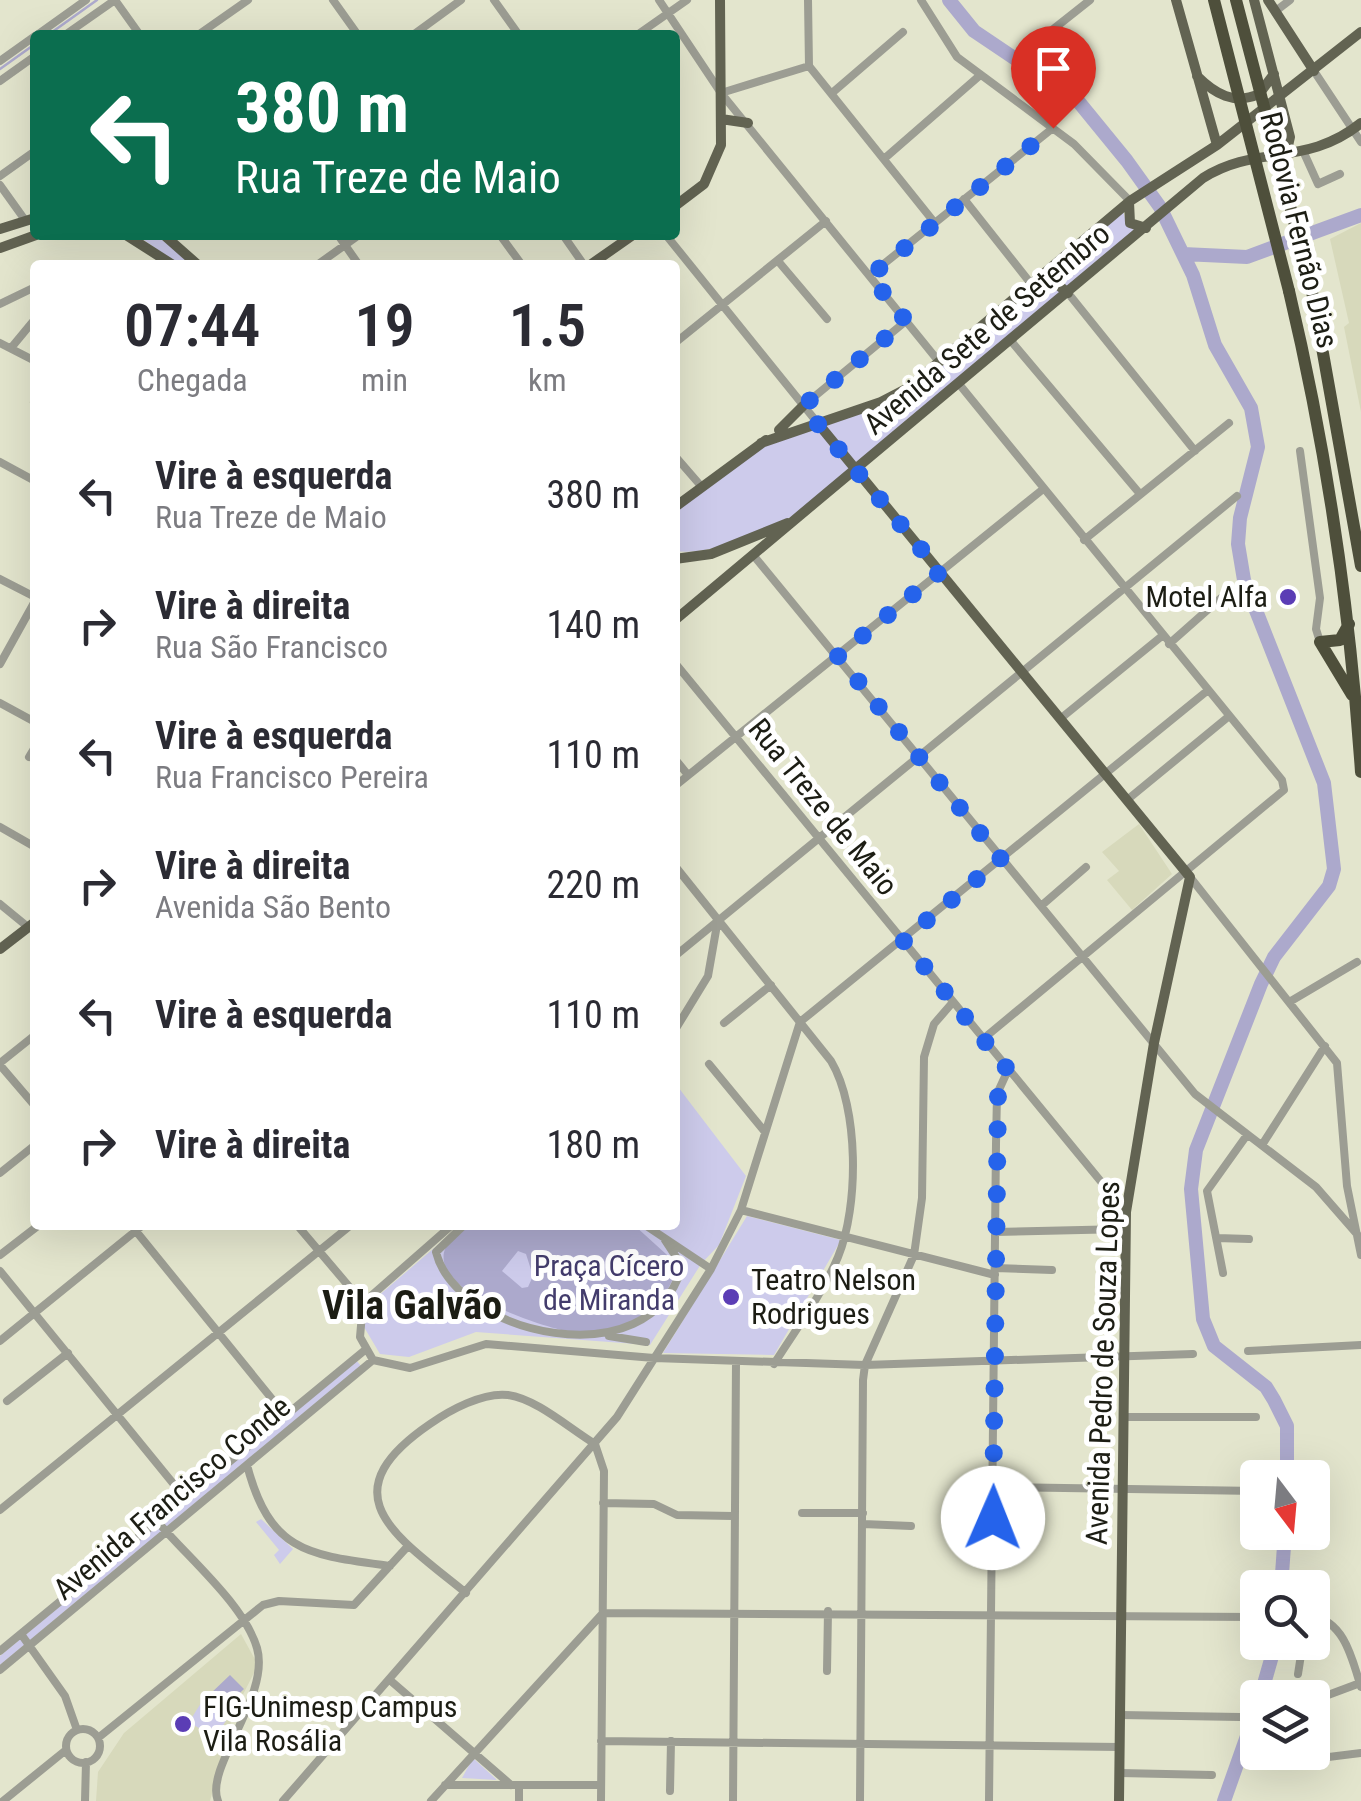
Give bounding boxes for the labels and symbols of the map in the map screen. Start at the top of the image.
pin [1011,26,1096,129]
street label: Rodovia Fernão Dias [1253,108,1346,351]
street label: Avenida Sete de Setembro [857,216,1117,442]
place label: Motel Alfa [1146,579,1268,614]
marker: Motel Alfa [1277,586,1299,608]
street label: Rua Treze de Maio [741,711,905,902]
street label: Avenida Pedro de Souza Lopes [1079,1180,1126,1546]
park label: Praça Cícero de Miranda [534,1248,684,1317]
place label: Teatro Nelson Rodrigues [751,1262,916,1331]
district label: Vila Galvão [322,1282,502,1329]
marker: Teatro Nelson Rodrigues [720,1286,742,1308]
street label: Avenida Francisco Conde [46,1388,297,1607]
north arrow [1240,1460,1330,1550]
position arrow [941,1466,1045,1570]
place label: FIG-Unimesp Campus Vila Rosália [203,1689,457,1758]
marker: FIG-Unimesp Campus Vila Rosália [172,1713,194,1735]

